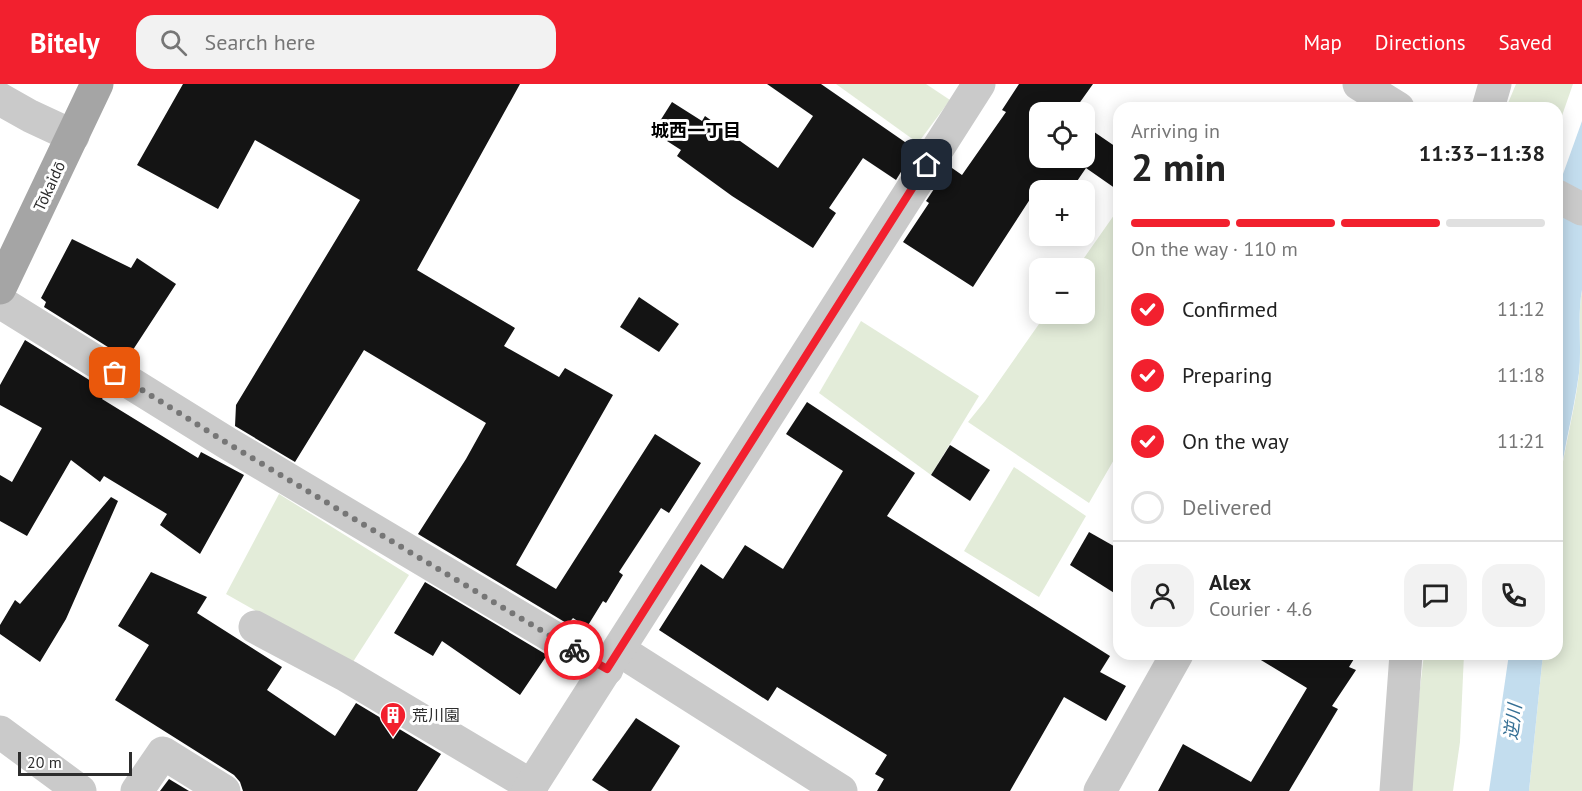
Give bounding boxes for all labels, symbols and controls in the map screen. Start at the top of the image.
search box [136,15,556,69]
text: Bitely [30,24,100,61]
icon: search [157,26,190,59]
text: Search here [205,28,316,56]
text: Map [1303,29,1342,56]
text: Directions [1375,29,1466,56]
text: Saved [1499,29,1552,56]
map controls [1029,102,1095,324]
button: locate [1029,102,1095,168]
text: Arriving in [1131,118,1220,144]
district label: 城西一丁目 [651,119,741,142]
pin [901,139,952,190]
text: 11:33–11:38 [1419,139,1545,167]
text: 2 min [1131,141,1226,192]
icon: home [910,148,943,181]
street label: Tōkaidō [29,158,69,214]
button: + [1029,180,1095,246]
text: On the way · 110 m [1131,236,1298,262]
button: − [1029,258,1095,324]
icon: check [1131,293,1164,326]
text: Confirmed [1182,295,1278,323]
text: 11:12 [1497,296,1545,322]
pin [89,347,140,398]
icon: bag [98,356,131,389]
icon: check [1131,359,1164,392]
text: Preparing [1182,361,1272,389]
text: 11:18 [1497,362,1545,388]
icon: check [1131,425,1164,458]
text: On the way [1182,427,1289,455]
text: 11:21 [1497,428,1545,454]
text: Delivered [1182,493,1272,521]
button: person [1131,564,1194,627]
button: chat [1404,564,1467,627]
button: phone [1482,564,1545,627]
text: Alex [1209,568,1251,596]
text: Courier · 4.6 [1209,596,1312,622]
courier [544,620,604,680]
icon: bike [558,634,591,667]
building icon: 荒川園 [378,700,408,738]
water label: 逆川 [1499,701,1526,741]
place label: 荒川園 [412,705,460,725]
scale bar [18,749,132,776]
text: 20 m [27,752,62,772]

